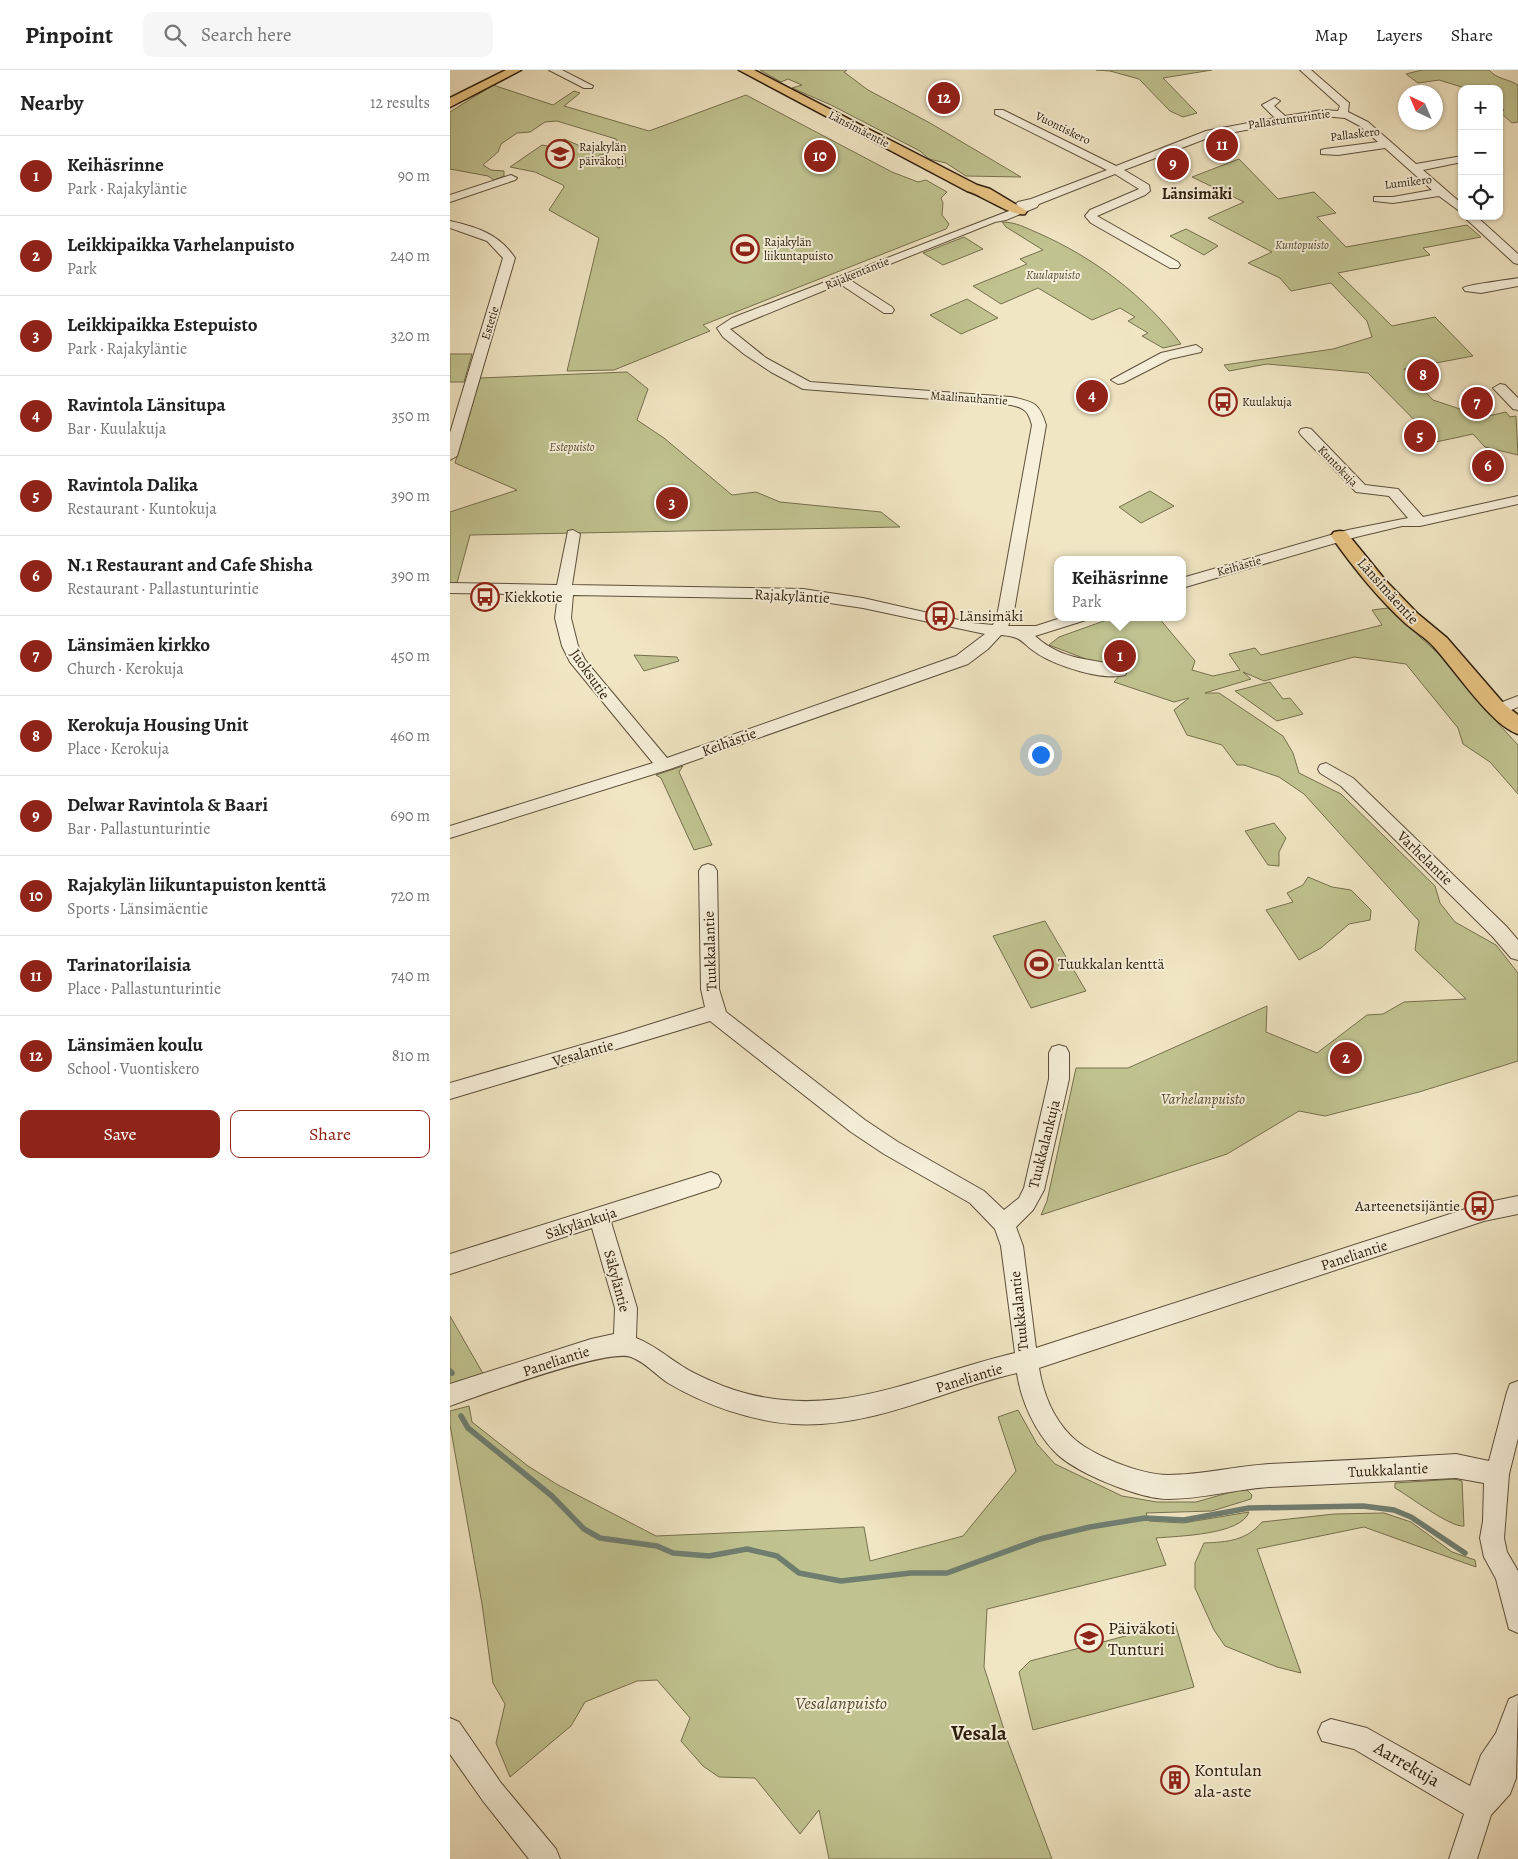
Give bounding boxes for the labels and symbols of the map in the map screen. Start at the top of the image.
pin: 12 [928,79,960,117]
north arrow [1398,85,1443,130]
street label: Pallastunturintie [1247,105,1331,133]
street label: Länsimäentie [826,107,892,151]
street label: Vuontiskero [1032,107,1093,148]
street label: Pallaskero [1329,123,1381,145]
pin: 11 [1206,126,1238,164]
pin: 10 [804,137,836,175]
school or university icon: Rajakylän päiväkoti [545,139,575,169]
place label: Rajakylän päiväkoti [579,139,627,169]
pin: 9 [1157,145,1189,183]
street label: Lumikero [1383,171,1433,193]
district label: Länsimäki [1162,183,1233,205]
sports icon: Rajakylän liikuntapuisto [730,234,760,264]
place label: Rajakylän liikuntapuisto [764,234,833,264]
park label: Kuntopuisto [1275,237,1329,253]
street label: Rajakentäntie [823,253,891,293]
park label: Kuulapuisto [1026,267,1080,283]
street label: Estetie [477,304,503,342]
pin: 8 [1407,356,1439,394]
pin: 4 [1076,377,1108,415]
pin: 7 [1461,384,1493,422]
street label: Maalinauhantie [930,387,1008,409]
bus stop icon: Kuulakuja [1208,387,1238,417]
place label: Kuulakuja [1242,394,1292,410]
pin: 5 [1404,417,1436,455]
park label: Estepuisto [549,439,595,455]
street label: Kuntokuja [1314,442,1362,490]
pin: 6 [1472,447,1504,485]
pin: 3 [656,484,688,522]
street label: Keihästie [1215,552,1263,580]
street label: Länsimäentie [1353,553,1424,629]
bus stop icon: Kiekkotie [470,582,500,612]
street label: Rajakyläntie [754,584,831,608]
place label: Kiekkotie [504,587,563,607]
bus stop icon: Länsimäki [925,601,955,631]
place label: Länsimäki [959,606,1023,626]
pin: 1 [1104,637,1136,675]
street label: Juoksutie [565,645,615,704]
street label: Keihästie [699,723,759,761]
your location [1028,742,1054,768]
street label: Varhelantie [1392,826,1457,890]
street label: Tuukkalantie [699,910,721,991]
sports icon: Tuukkalan kenttä [1024,949,1054,979]
place label: Tuukkalan kenttä [1058,954,1164,974]
street label: Vesalantie [549,1035,616,1072]
pin: 2 [1330,1039,1362,1077]
park label: Varhelanpuisto [1161,1089,1245,1109]
street label: Tuukkalankuja [1023,1098,1065,1190]
bus stop icon: Aarteenetsijäntie [1464,1191,1494,1221]
place label: Aarteenetsijäntie [1354,1196,1460,1216]
street label: Säkylänkuja [543,1202,619,1244]
street label: Paneliantie [1318,1235,1390,1275]
street label: Säkyläntie [599,1248,635,1315]
street label: Tuukkalantie [1005,1270,1033,1352]
street label: Paneliantie [520,1341,592,1381]
street label: Paneliantie [933,1358,1005,1398]
street label: Tuukkalantie [1347,1458,1429,1482]
place label: Päiväkoti Tunturi [1108,1616,1176,1661]
school or university icon: Päiväkoti Tunturi [1074,1623,1104,1653]
park label: Vesalanpuisto [795,1691,887,1715]
district label: Vesala [950,1719,1008,1747]
street label: Aarrekuja [1369,1735,1445,1793]
place label: Kontulan ala-aste [1194,1758,1262,1803]
building icon: Kontulan ala-aste [1160,1765,1190,1795]

